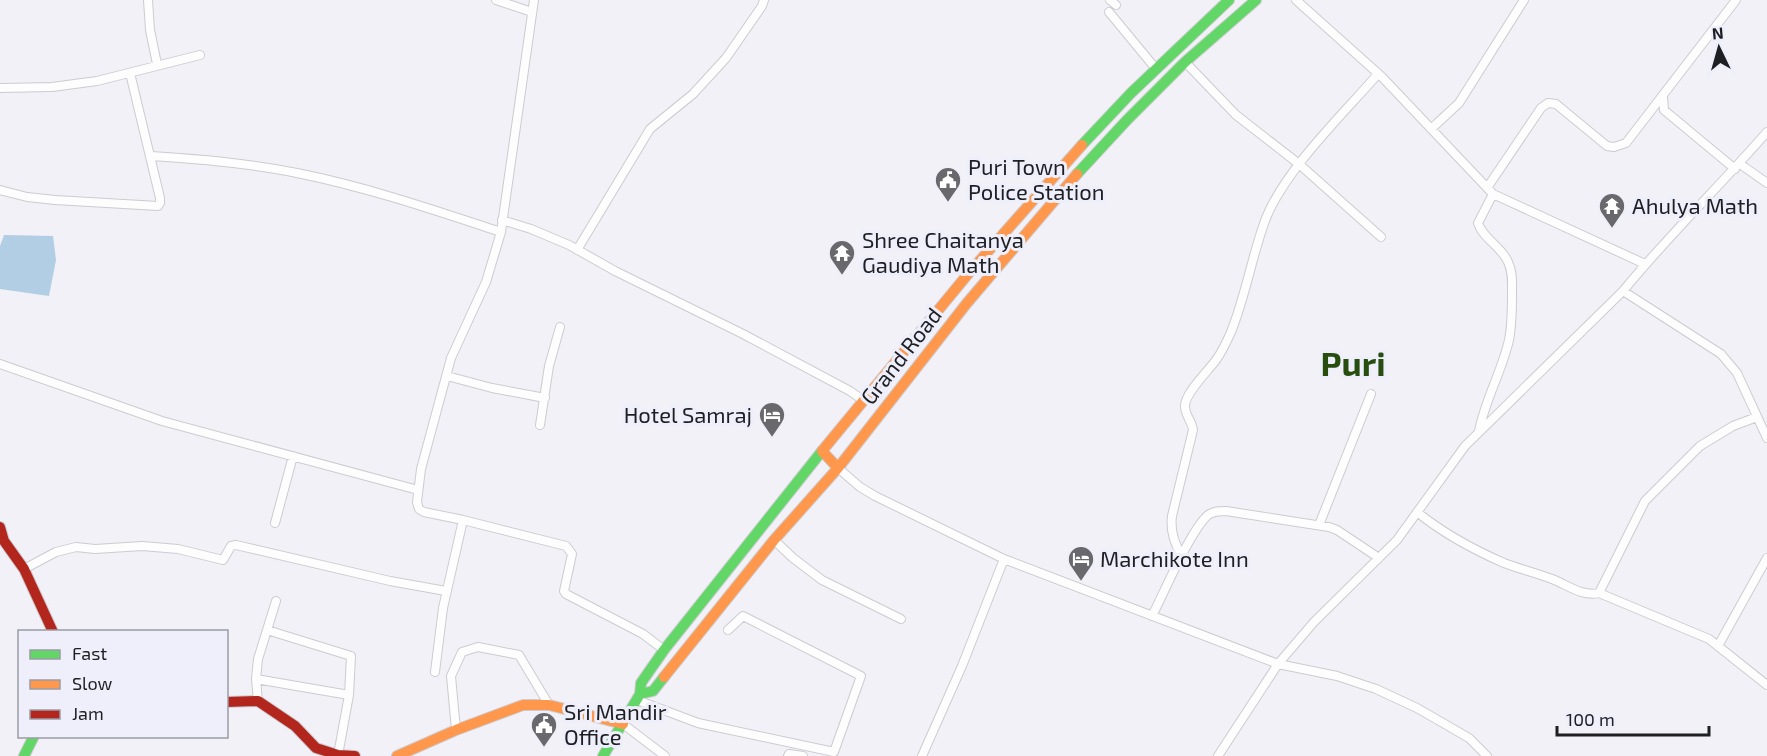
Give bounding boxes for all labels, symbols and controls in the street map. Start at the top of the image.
north arrow [1689,18,1749,78]
text: N [1711,23,1724,43]
place label: Puri Town Police Station [968,153,1104,204]
public building icon: Puri Town Police Station [933,165,963,203]
temple icon: Ahulya Math [1597,191,1627,229]
place label: Ahulya Math [1632,192,1758,218]
place label: Shree Chaitanya Gaudiya Math [862,226,1024,277]
temple icon: Shree Chaitanya Gaudiya Math [827,238,857,276]
street label: Grand Road [854,302,946,409]
district label: Puri [1320,342,1386,383]
hotel icon: Hotel Samraj [757,400,787,438]
place label: Hotel Samraj [624,401,752,428]
hotel icon: Marchikote Inn [1066,544,1096,582]
place label: Marchikote Inn [1100,545,1249,571]
legend [18,630,228,738]
text: Fast [72,642,107,664]
text: Slow [72,672,113,694]
place label: Sri Mandir Office [564,698,667,749]
scale bar [1557,699,1708,737]
text: Jam [72,702,104,724]
text: 100 m [1566,708,1615,730]
public building icon: Sri Mandir Office [529,710,559,748]

